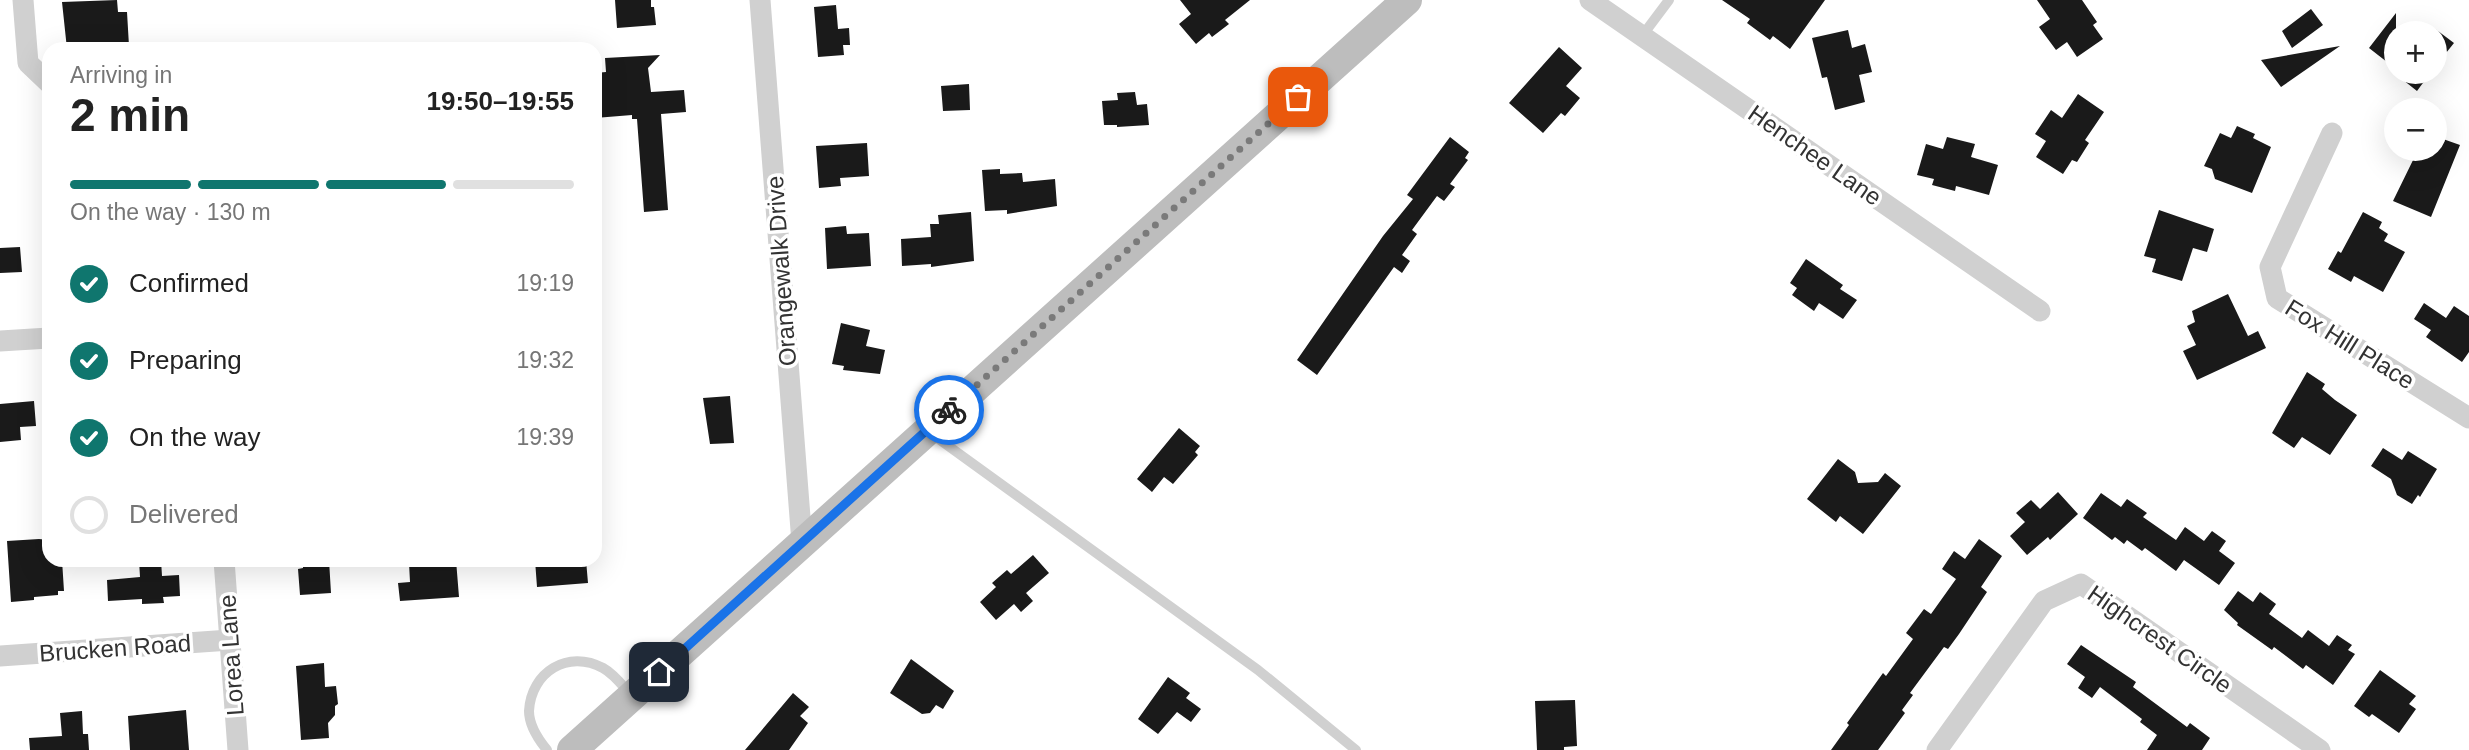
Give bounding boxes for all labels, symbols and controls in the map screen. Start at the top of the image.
map controls [2384,21,2447,161]
button: + [2384,21,2447,84]
text: Arriving in [70,62,172,88]
pin [1268,67,1328,127]
icon: bag [1279,78,1317,116]
text: 19:50–19:55 [427,86,574,116]
text: 2 min [70,89,190,141]
button: − [2384,98,2447,161]
street label: Henchee Lane [1743,99,1887,211]
street label: Orangewalk Drive [761,175,801,367]
text: On the way · 130 m [70,199,271,225]
icon: check [70,265,108,303]
text: Confirmed [129,268,249,298]
text: 19:19 [516,270,574,296]
street label: Fox Hill Place [2281,294,2419,394]
icon: check [70,342,108,380]
text: Preparing [129,345,242,375]
text: 19:32 [516,347,574,373]
courier [914,375,984,445]
icon: bike [930,391,968,429]
icon: check [70,419,108,457]
text: On the way [129,422,261,452]
text: 19:39 [516,424,574,450]
text: Delivered [129,499,239,529]
street label: Highcrest Circle [2083,579,2237,699]
street label: Lorea Lane [213,593,249,717]
street label: Brucken Road [38,629,192,667]
pin [629,642,689,702]
icon: home [640,653,678,691]

